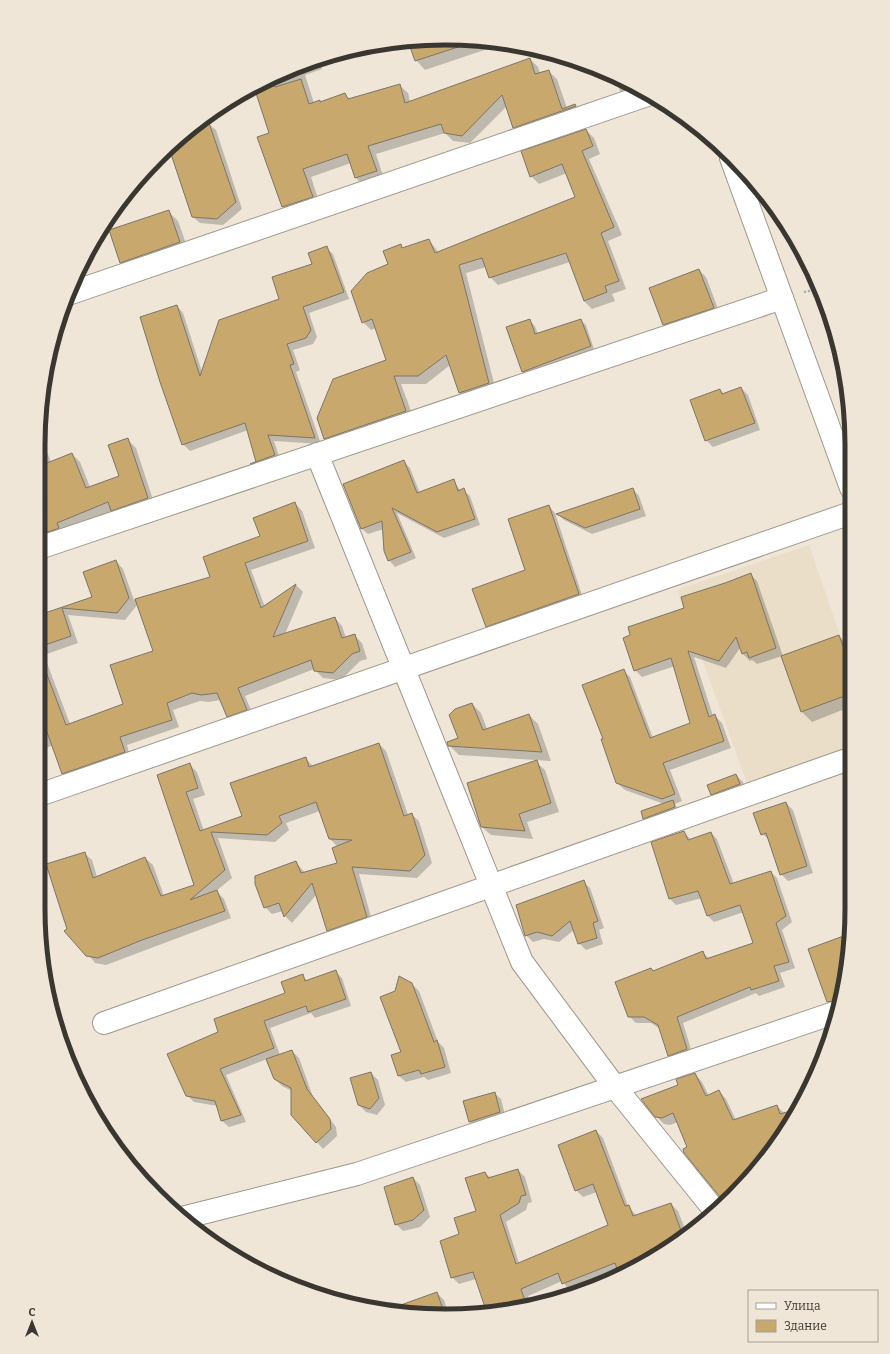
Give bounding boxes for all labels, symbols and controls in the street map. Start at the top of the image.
legend [748,1290,878,1342]
text: Улица [784,1299,821,1313]
north arrow [12,1302,52,1342]
text: С [29,1306,36,1319]
text: Здание [784,1319,827,1333]

